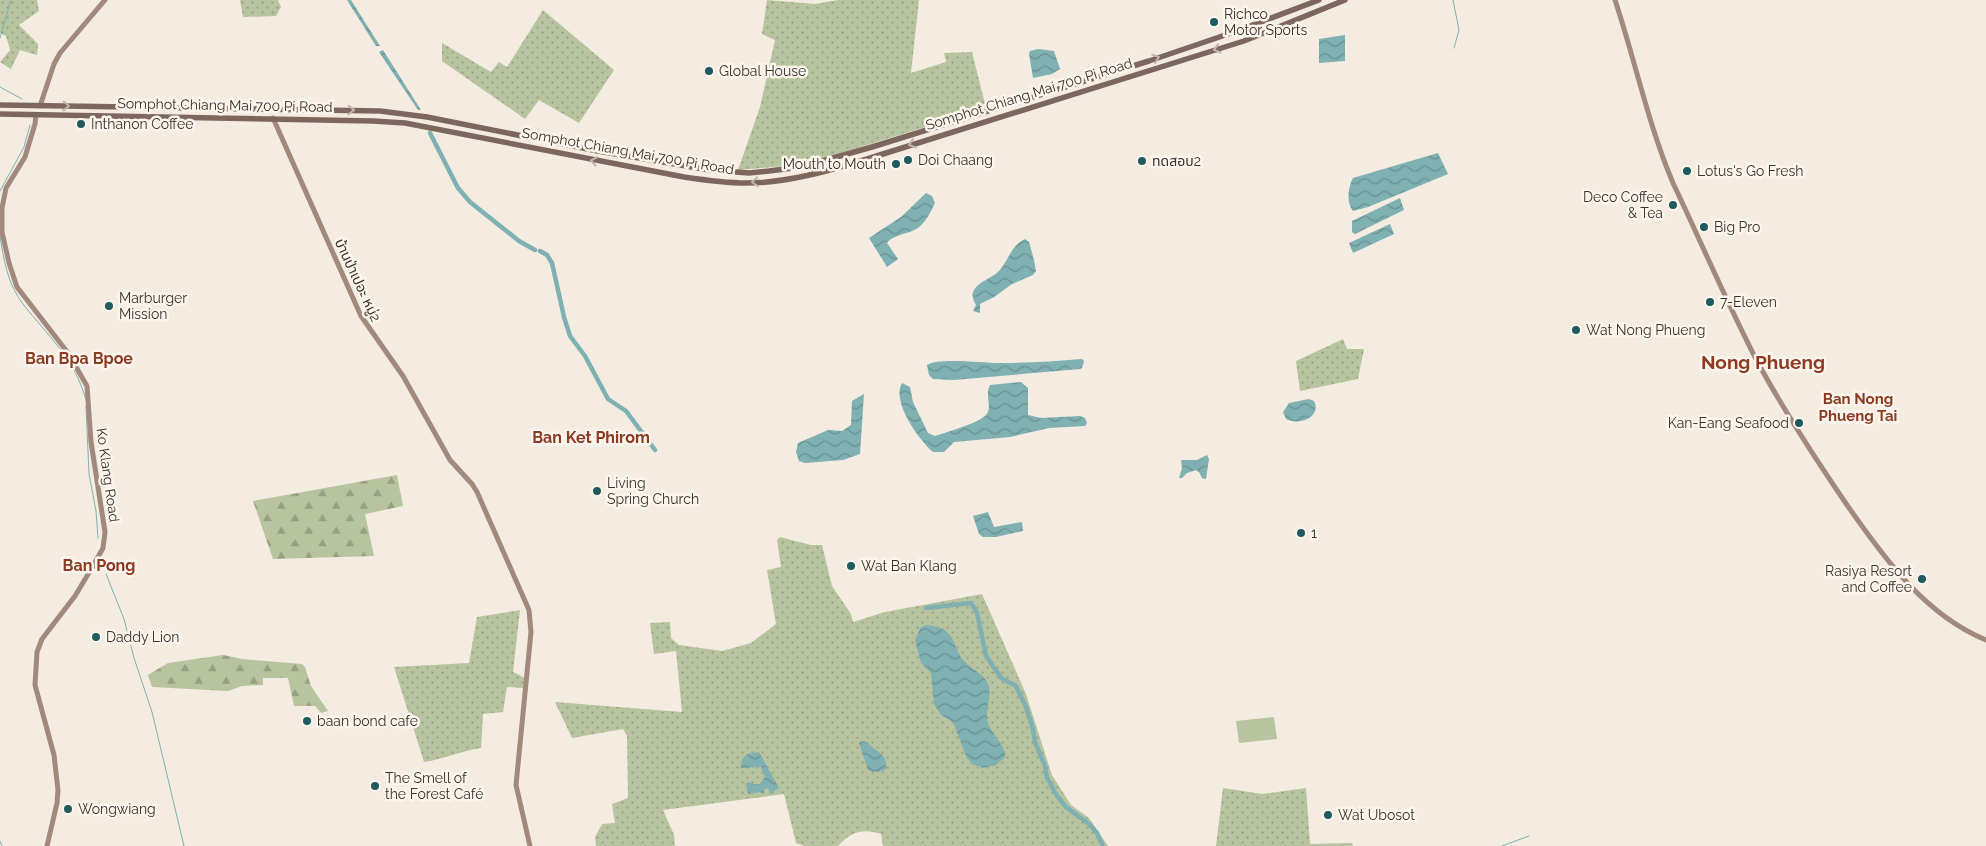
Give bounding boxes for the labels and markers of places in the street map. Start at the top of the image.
place label: Richco Motor Sports [1224,6,1308,38]
marker: Richco Motor Sports [1208,16,1220,28]
place label: Global House [719,63,806,79]
marker: Global House [703,65,715,77]
place label: Inthanon Coffee [91,116,193,132]
marker: Inthanon Coffee [75,118,87,130]
place label: Doi Chaang [918,152,993,168]
place label: ทดสอบ2 [1152,153,1201,169]
marker: Doi Chaang [902,154,914,166]
marker: ทดสอบ2 [1136,155,1148,167]
place label: Mouth to Mouth [783,156,886,172]
marker: Mouth to Mouth [890,158,902,170]
place label: Lotus's Go Fresh [1697,163,1803,179]
marker: Lotus's Go Fresh [1681,165,1693,177]
place label: Deco Coffee & Tea [1583,189,1663,221]
marker: Deco Coffee & Tea [1667,199,1679,211]
place label: Big Pro [1714,219,1760,235]
marker: Big Pro [1698,221,1710,233]
place label: Marburger Mission [119,290,187,322]
place label: 7-Eleven [1720,294,1777,310]
marker: 7-Eleven [1704,296,1716,308]
marker: Marburger Mission [103,300,115,312]
place label: Wat Nong Phueng [1586,322,1705,338]
marker: Wat Nong Phueng [1570,324,1582,336]
place label: Kan-Eang Seafood [1668,415,1789,431]
marker: Kan-Eang Seafood [1793,417,1805,429]
place label: Living Spring Church [607,475,699,507]
marker: Living Spring Church [591,485,603,497]
place label: 1 [1311,525,1317,541]
marker: 1 [1295,527,1307,539]
place label: Wat Ban Klang [861,558,957,574]
marker: Wat Ban Klang [845,560,857,572]
place label: Rasiya Resort and Coffee [1825,563,1912,595]
marker: Rasiya Resort and Coffee [1916,573,1928,585]
place label: Daddy Lion [106,629,180,645]
marker: Daddy Lion [90,631,102,643]
place label: baan bond cafe [317,713,418,729]
marker: baan bond cafe [301,715,313,727]
place label: The Smell of the Forest Café [385,770,483,802]
marker: The Smell of the Forest Café [369,780,381,792]
place label: Wongwiang [78,801,156,817]
marker: Wongwiang [62,803,74,815]
place label: Wat Ubosot [1338,807,1415,823]
marker: Wat Ubosot [1322,809,1334,821]

